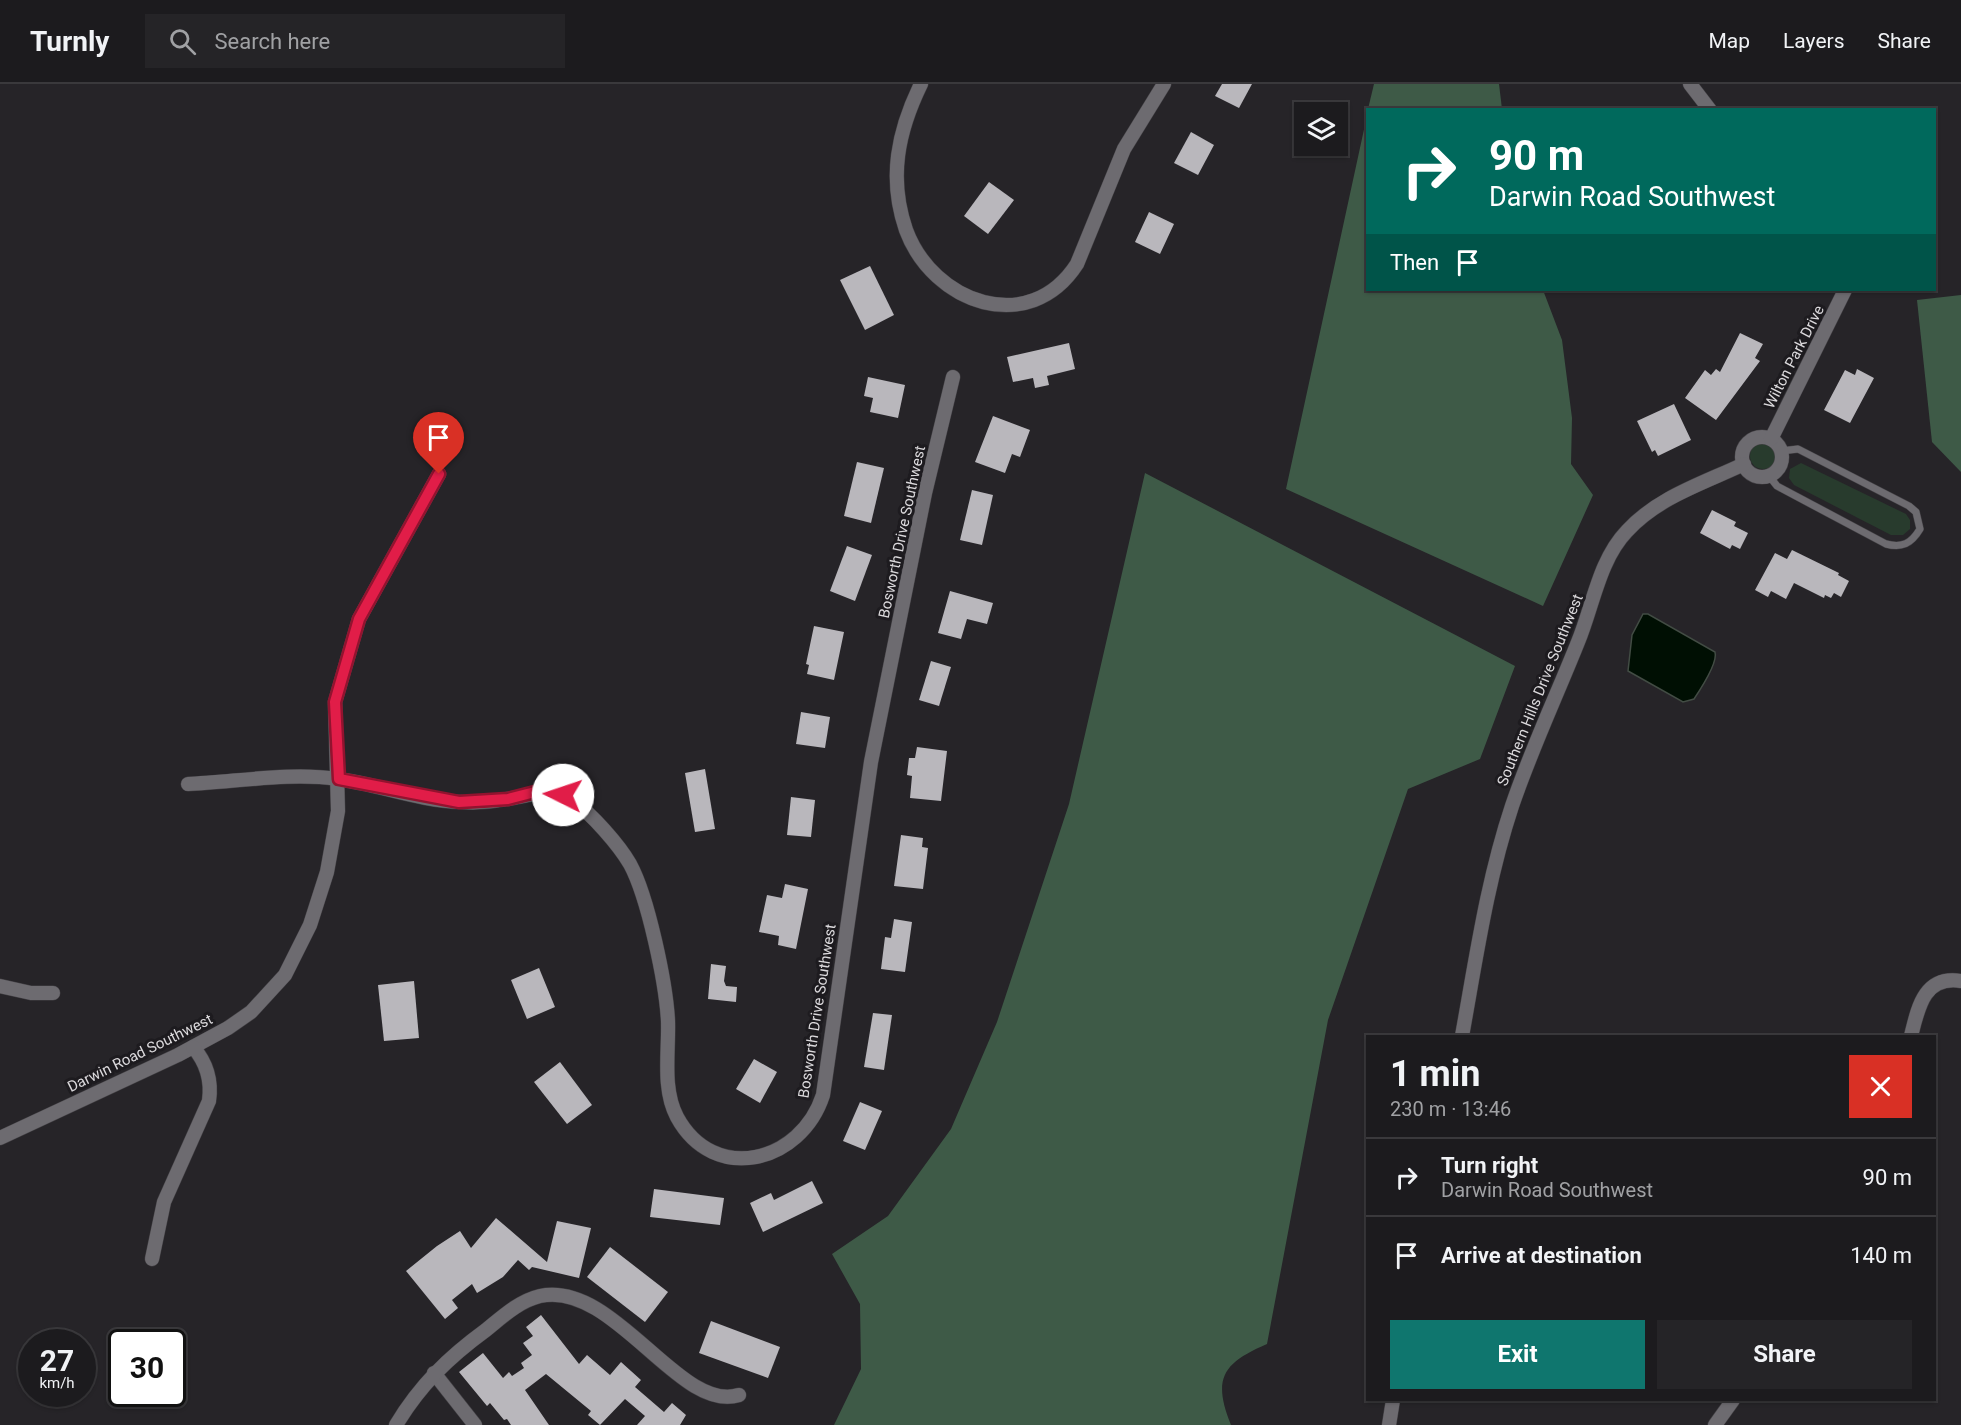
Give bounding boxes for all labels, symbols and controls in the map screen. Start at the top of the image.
search box [145,14,565,68]
text: Turnly [30,25,109,58]
icon: search [166,25,199,58]
text: Search here [214,29,330,54]
text: Map [1708,29,1750,53]
text: Layers [1783,29,1844,53]
text: Share [1877,29,1931,53]
map controls [1294,102,1348,156]
button: layers [1294,102,1348,156]
text: 90 m [1489,131,1584,180]
icon: right [1390,132,1468,210]
text: Darwin Road Southwest [1489,181,1775,213]
icon: arrive [1451,246,1484,279]
text: Then [1390,250,1439,275]
street label: Wilton Park Drive [1760,302,1828,412]
pin [413,412,464,474]
icon: arrive [422,421,455,454]
street label: Bosworth Drive Southwest [875,444,929,620]
street label: Southern Hills Drive Southwest [1493,591,1587,789]
position arrow [531,763,595,827]
street label: Bosworth Drive Southwest [794,923,840,1099]
street label: Darwin Road Southwest [65,1010,216,1096]
text: 1 min [1390,1053,1481,1095]
button: close [1849,1055,1912,1118]
text: 230 m · 13:46 [1390,1097,1511,1121]
text: Turn right [1441,1153,1538,1178]
icon: right [1390,1161,1423,1194]
text: 90 m [1863,1165,1912,1190]
text: Darwin Road Southwest [1441,1178,1653,1202]
icon: arrive [1390,1239,1423,1272]
text: Arrive at destination [1441,1243,1642,1268]
text: 140 m [1850,1243,1912,1268]
button: Exit [1390,1320,1645,1389]
button: Share [1657,1320,1912,1389]
speed limit sign: 30 [108,1329,186,1407]
text: 27 [40,1343,74,1378]
text: km/h [39,1374,75,1392]

